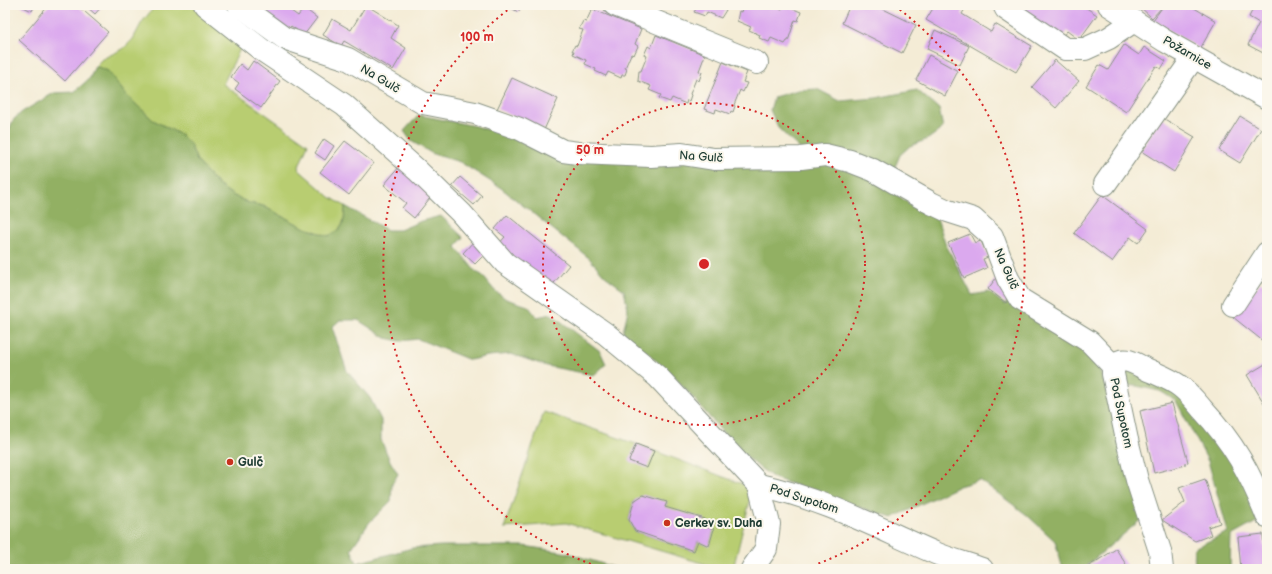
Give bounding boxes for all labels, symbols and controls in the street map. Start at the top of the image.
text: 100 m [460,30,494,45]
street label: Požarnice [1160,33,1214,73]
street label: Na Gulč [357,61,403,97]
text: 50 m [576,143,604,158]
street label: Na Gulč [679,148,724,166]
street label: Na Gulč [990,246,1022,293]
centre of rings [697,257,711,271]
street label: Pod Supotom [1106,377,1136,450]
place label: Gulč [238,455,264,470]
marker: Gulč [225,457,235,467]
street label: Pod Supotom [768,481,840,517]
place label: Cerkev sv. Duha [675,516,763,531]
marker: Cerkev sv. Duha [662,518,672,528]

